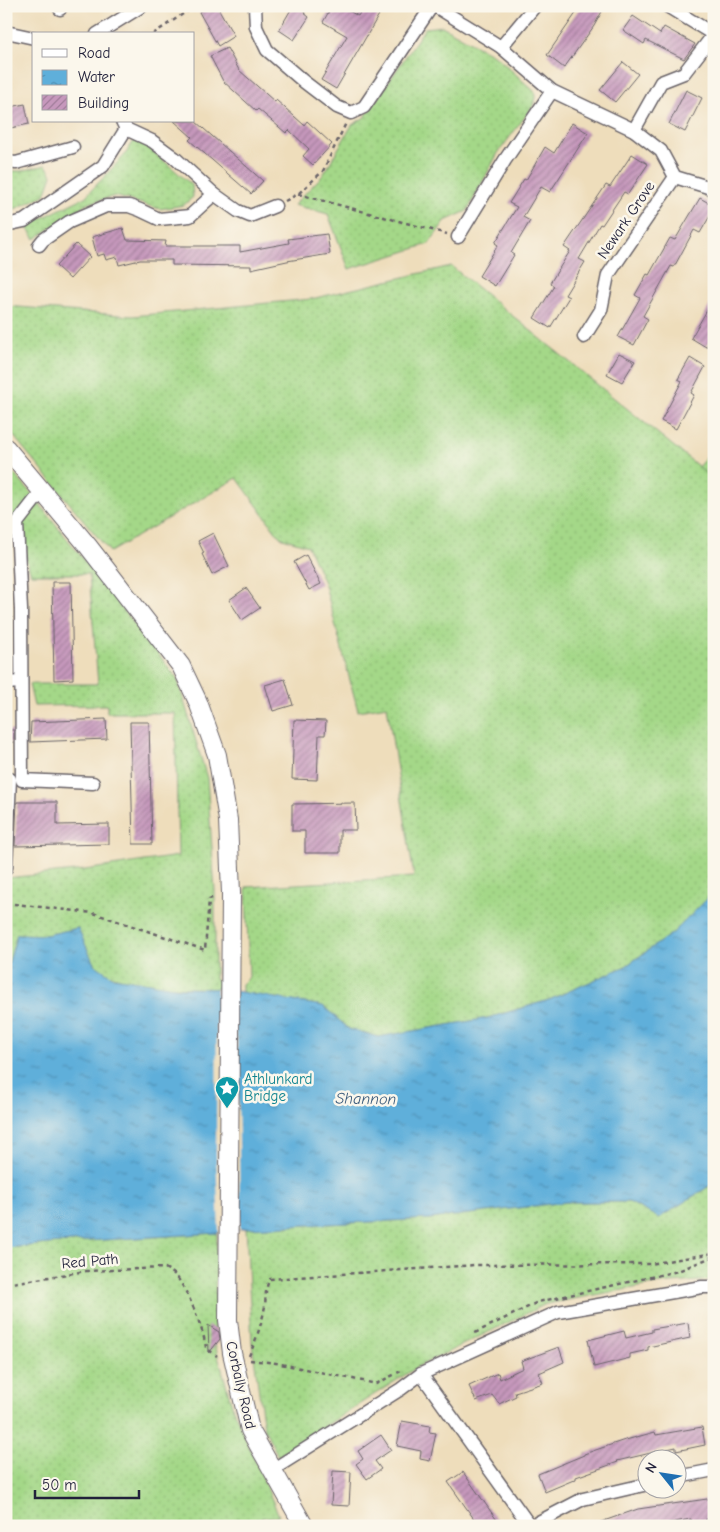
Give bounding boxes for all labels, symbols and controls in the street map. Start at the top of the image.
legend [32,32,195,122]
text: Road [78,44,110,62]
text: Water [78,68,115,86]
text: Building [78,94,129,112]
street label: Newark Grove [593,177,659,262]
place label: Athlunkard Bridge [244,1070,312,1105]
place icon: Athlunkard Bridge [214,1075,240,1109]
water label: Shannon [335,1089,397,1109]
street label: Red Path [61,1250,119,1272]
street label: Corbally Road [222,1339,260,1431]
north arrow [638,1450,688,1500]
text: N [642,1460,661,1476]
scale bar [35,1467,139,1499]
text: 50 m [42,1476,77,1494]

